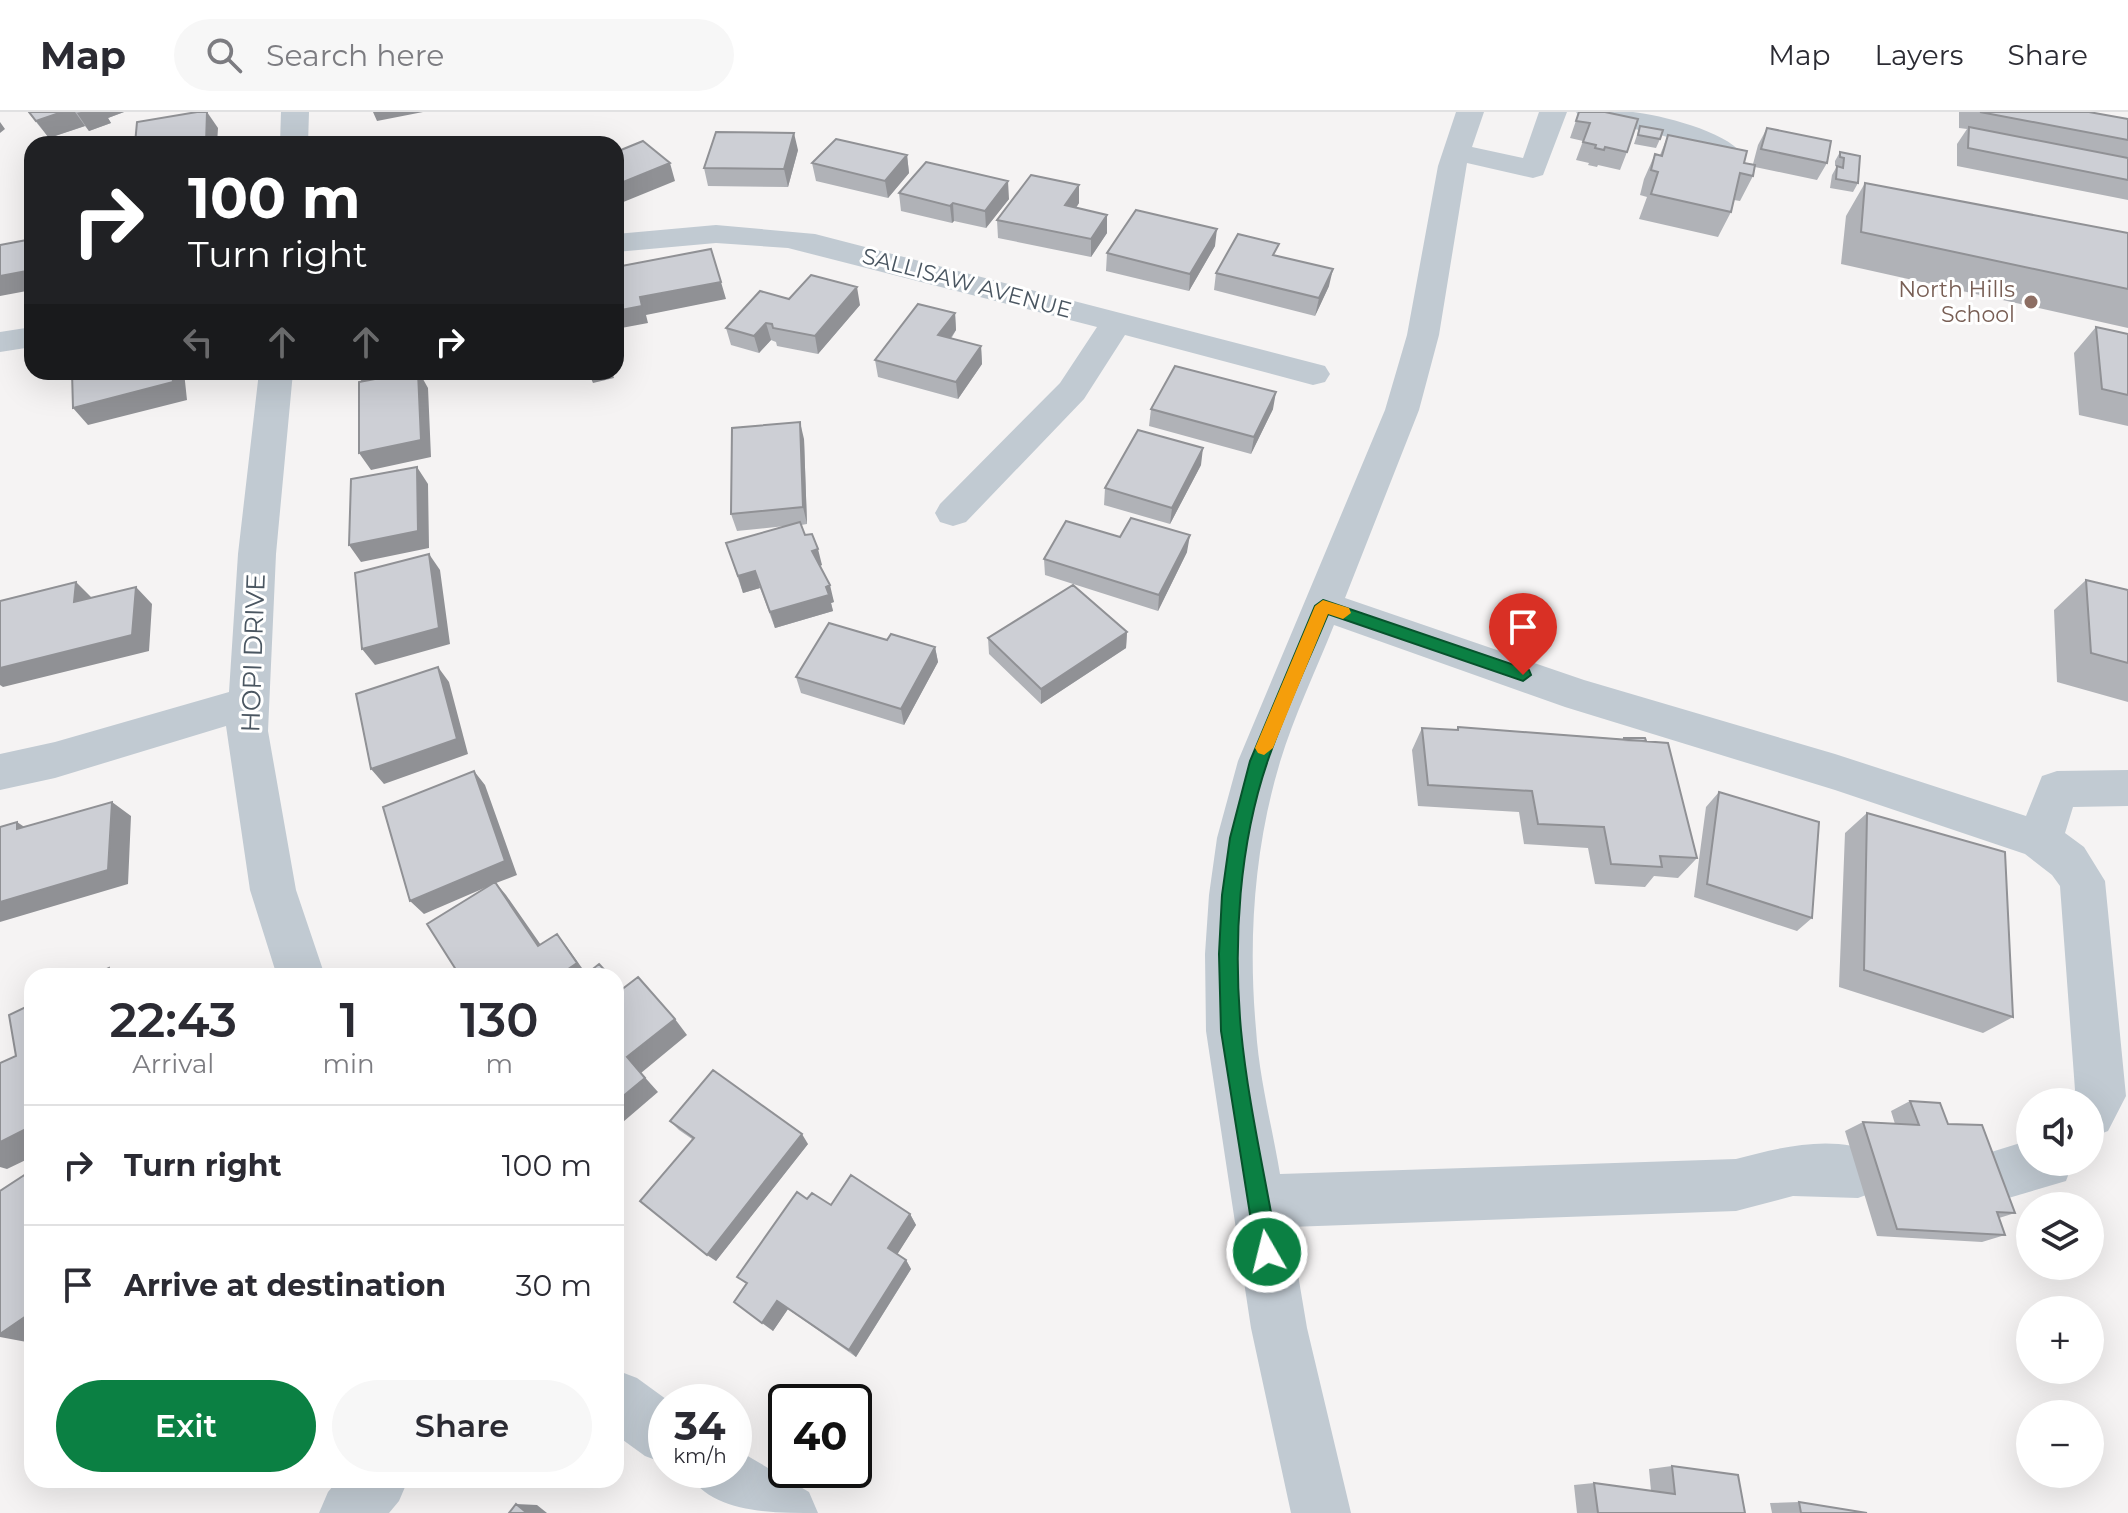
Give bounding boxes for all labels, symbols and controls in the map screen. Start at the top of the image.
search box [174,19,734,91]
text: Map [40,32,126,79]
icon: search [202,33,246,77]
text: Search here [266,37,444,74]
text: Map [1768,38,1831,72]
text: Layers [1875,38,1964,72]
text: Share [2008,38,2088,72]
text: 100 m [188,164,361,232]
icon: right [56,168,160,272]
text: Turn right [188,232,368,276]
street label: SALLISAW AVENUE [860,242,1074,324]
place label: North Hills School [1898,276,2015,328]
marker: North Hills School [2022,293,2040,311]
icon: left [176,320,220,364]
icon: ahead [260,320,304,364]
icon: ahead [344,320,388,364]
icon: right [428,320,472,364]
street label: HOPI DRIVE [234,573,272,733]
pin [1489,593,1557,675]
icon: arrive [1501,605,1545,649]
text: 22:43 [109,991,237,1049]
text: 1 [339,991,358,1049]
text: 130 [460,991,539,1049]
text: Arrival [132,1048,214,1080]
text: min [322,1048,375,1080]
text: m [486,1048,513,1080]
map controls [2016,1088,2104,1488]
button: sound [2016,1088,2104,1176]
icon: right [56,1143,100,1187]
text: Turn right [124,1147,281,1184]
text: 100 m [502,1147,592,1184]
button: layers [2016,1192,2104,1280]
position arrow [1225,1210,1309,1294]
icon: arrive [56,1263,100,1307]
text: Arrive at destination [124,1267,446,1304]
text: 30 m [516,1267,592,1304]
button: + [2016,1296,2104,1384]
button: Exit [56,1380,316,1472]
button: Share [332,1380,592,1472]
speed limit sign: 40 [768,1384,872,1488]
button: − [2016,1400,2104,1488]
text: 34 [674,1401,726,1450]
text: km/h [673,1444,727,1468]

